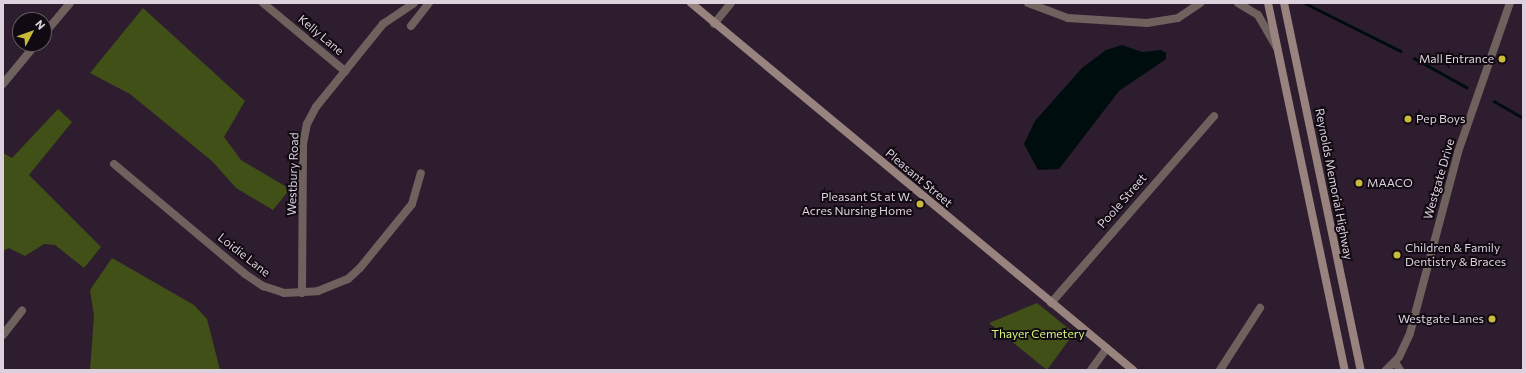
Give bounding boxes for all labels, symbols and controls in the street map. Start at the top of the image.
north arrow [12,12,52,52]
street label: Kelly Lane [295,12,347,58]
text: N [33,17,48,32]
place label: Mall Entrance [1419,52,1494,66]
marker: Mall Entrance [1497,54,1507,64]
street label: Reynolds Memorial Highway [1312,107,1356,261]
place label: Pep Boys [1416,112,1465,126]
marker: Pep Boys [1403,114,1413,124]
street label: Westbury Road [284,132,302,216]
street label: Westgate Drive [1421,137,1457,221]
street label: Pleasant Street [883,146,955,210]
street label: Poole Street [1095,171,1149,231]
place label: MAACO [1367,176,1413,190]
marker: MAACO [1354,178,1364,188]
place label: Pleasant St at W. Acres Nursing Home [802,190,912,218]
marker: Pleasant St at W. Acres Nursing Home [915,199,925,209]
street label: Loidie Lane [215,230,273,280]
place label: Children & Family Dentistry & Braces [1405,241,1506,269]
marker: Children & Family Dentistry & Braces [1392,250,1402,260]
place label: Westgate Lanes [1398,312,1484,326]
marker: Westgate Lanes [1487,314,1497,324]
park label: Thayer Cemetery [991,327,1085,341]

